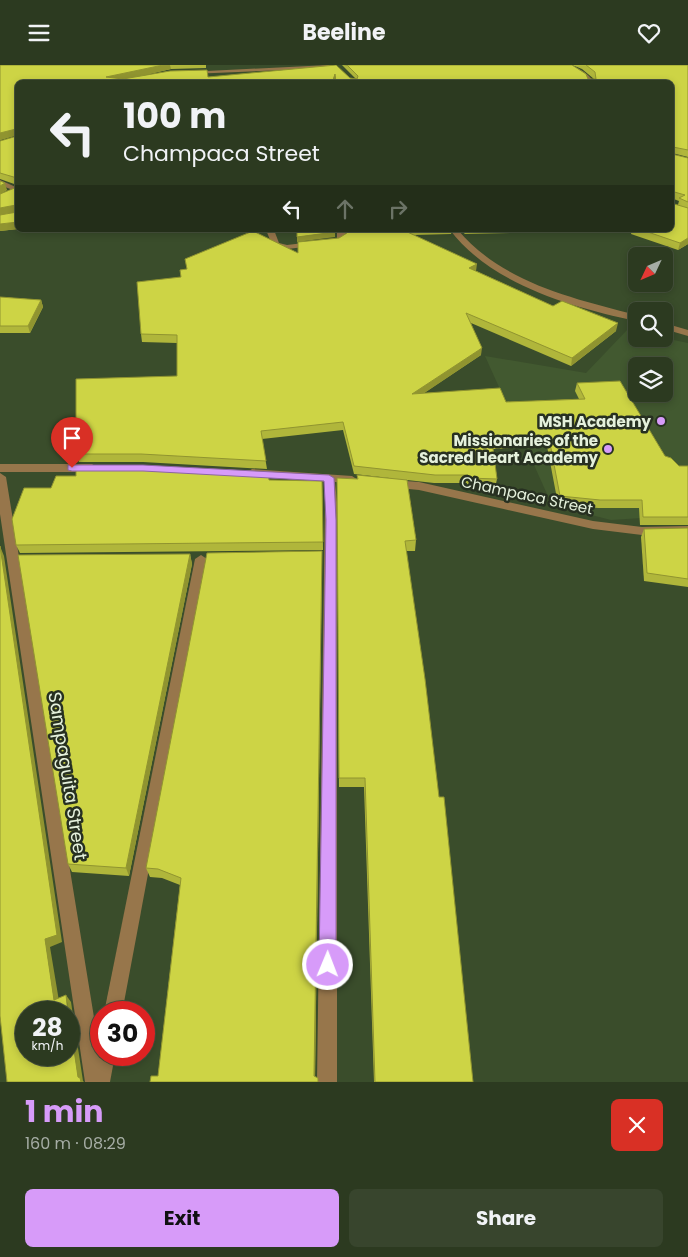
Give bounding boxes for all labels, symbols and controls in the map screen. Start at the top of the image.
text: Beeline [303,17,385,48]
icon: menu [25,19,53,47]
icon: heart [635,19,663,47]
text: 100 m [123,91,226,140]
icon: left [40,100,105,165]
text: Champaca Street [123,138,320,169]
icon: left [278,195,306,223]
icon: ahead [331,195,359,223]
icon: right [384,195,412,223]
north arrow [628,247,672,293]
map controls [628,247,673,402]
button: search [628,302,673,347]
button: layers [628,357,673,402]
place label: MSH Academy [539,411,652,432]
marker: MSH Academy [655,415,667,427]
pin [51,417,93,468]
icon: arrive [58,424,86,452]
place label: Missionaries of the Sacred Heart Academy [419,430,599,468]
marker: Missionaries of the Sacred Heart Academy [602,443,614,455]
street label: Champaca Street [459,471,595,519]
street label: Sampaguita Street [42,690,94,862]
position arrow [301,938,353,990]
speed limit sign: 30 [90,1001,155,1066]
text: 28 [32,1010,63,1045]
text: km/h [32,1037,63,1054]
text: 1 min [25,1090,103,1133]
button: close [611,1099,663,1151]
text: 160 m · 08:29 [25,1132,126,1155]
button: Exit [25,1189,339,1247]
button: Share [349,1189,663,1247]

